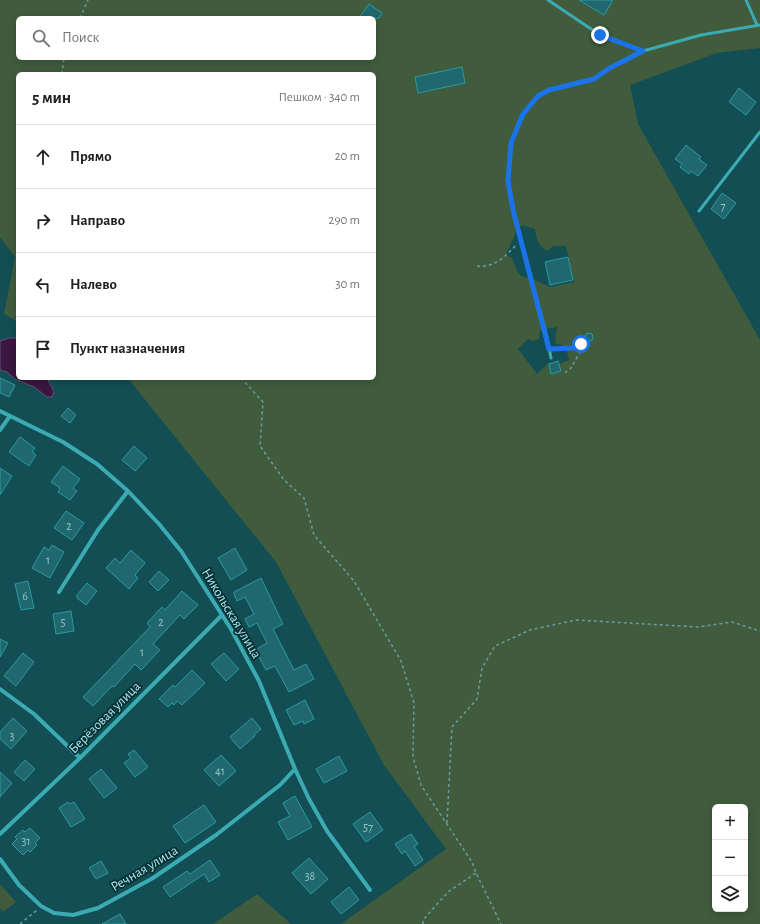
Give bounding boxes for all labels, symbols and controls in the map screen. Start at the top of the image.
search box [16,16,376,60]
route end [591,26,609,44]
icon: search [30,27,52,49]
text: Поиск [62,30,100,45]
text: 5 мин [32,89,71,106]
text: Пешком · 340 m [278,91,360,104]
icon: ahead [32,146,54,168]
text: Прямо [70,149,112,164]
text: 20 m [335,150,360,163]
house number: 7 [720,200,726,212]
icon: right [32,210,54,232]
text: Направо [70,213,125,228]
text: 290 m [329,214,360,227]
icon: left [32,274,54,296]
text: Налево [70,277,117,292]
text: 30 m [335,278,360,291]
route start [572,335,590,353]
icon: arrive [32,338,54,360]
text: Пункт назначения [70,341,185,356]
house number: 2 [66,520,72,532]
house number: 1 [46,554,50,566]
street label: Никольская улица [199,566,264,662]
house number: 6 [22,590,28,602]
house number: 5 [60,616,66,628]
house number: 2 [158,616,164,628]
house number: 1 [140,646,144,658]
street label: Берёзовая улица [66,679,144,756]
house number: 3 [10,730,15,742]
house number: 41 [215,765,225,777]
map controls [712,804,748,912]
button: + [712,804,748,840]
house number: 57 [363,821,373,833]
house number: 31 [21,835,31,847]
button: − [712,840,748,876]
street label: Речная улица [109,843,181,894]
house number: 38 [305,870,316,882]
button: layers [712,876,748,912]

